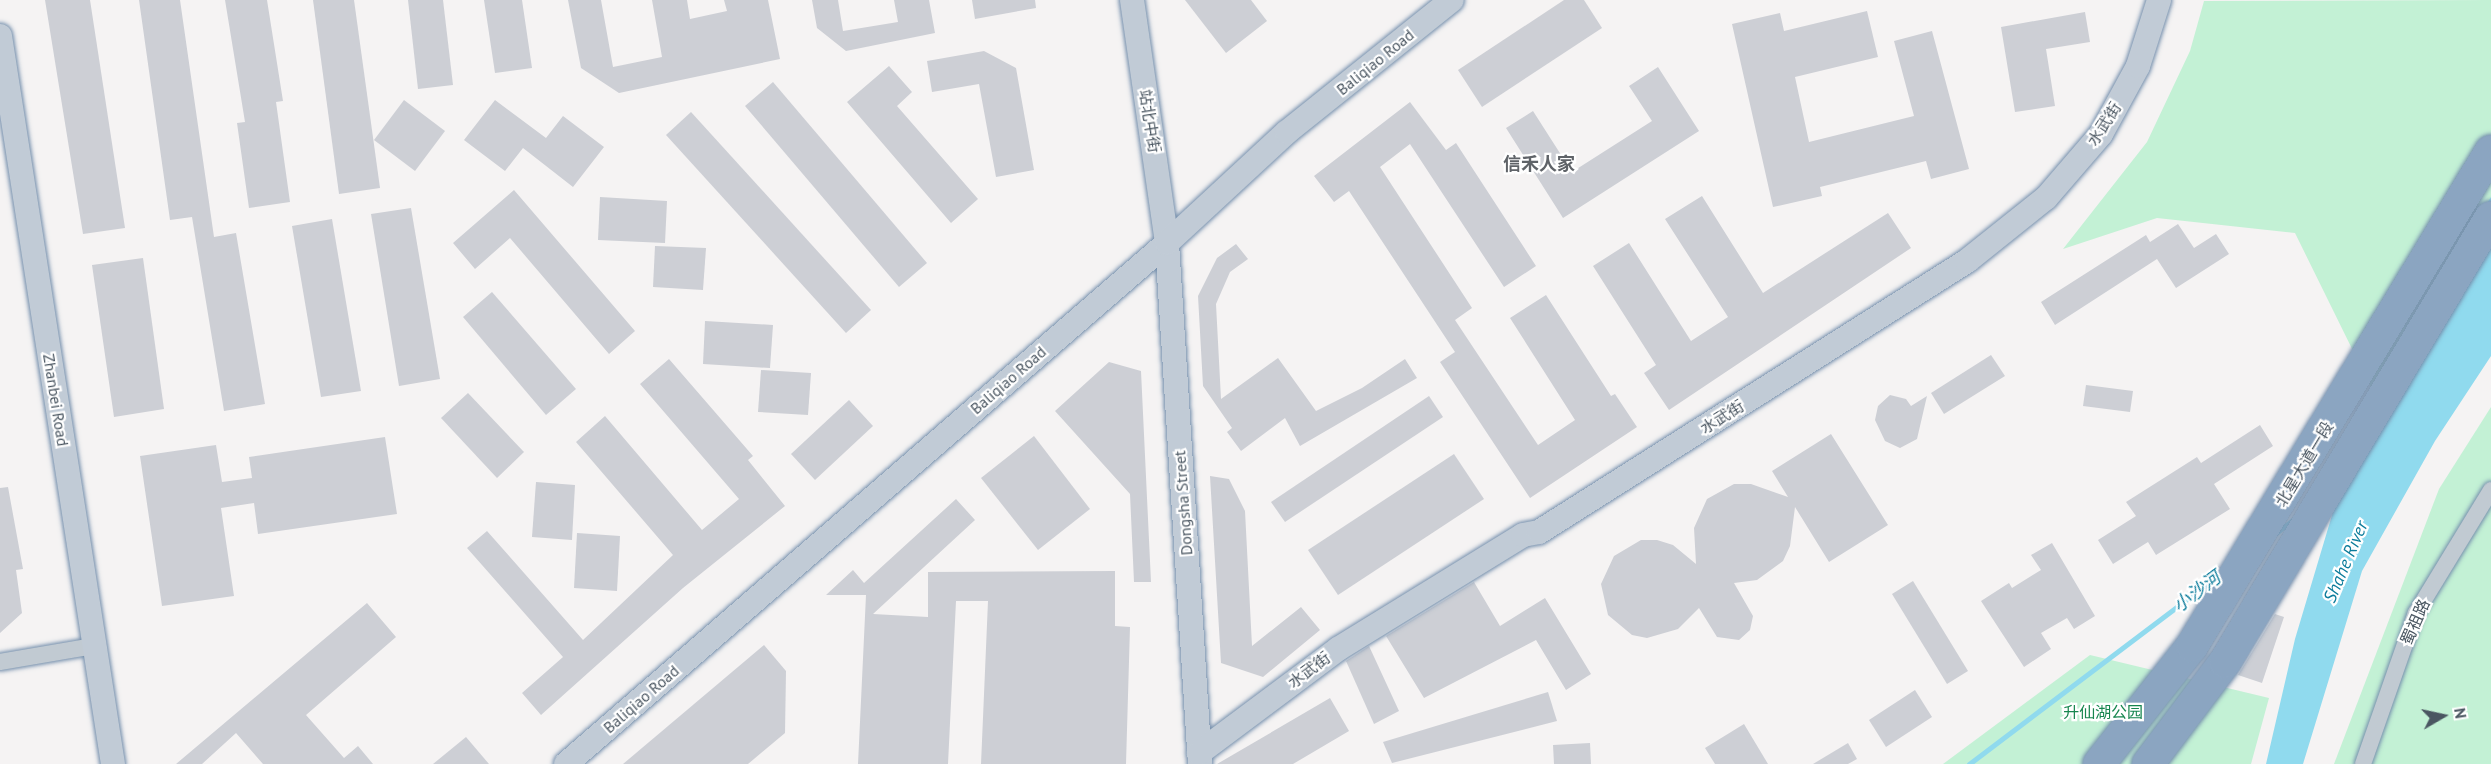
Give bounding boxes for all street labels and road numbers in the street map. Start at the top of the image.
street label: Baliqiao Road [1333,25,1417,99]
street label: 站北中街 [1136,88,1164,154]
street label: 水武街 [2083,99,2125,149]
street label: Baliqiao Road [966,342,1050,418]
street label: Zhanbei Road [39,352,73,448]
street label: 水武街 [1697,396,1747,438]
street label: 北星大道一段 [2271,418,2337,510]
street label: Dongsha Street [1170,450,1196,556]
street label: 蜀祖路 [2396,596,2434,648]
street label: 水武街 [1284,648,1334,692]
street label: Baliqiao Road [599,661,683,737]

